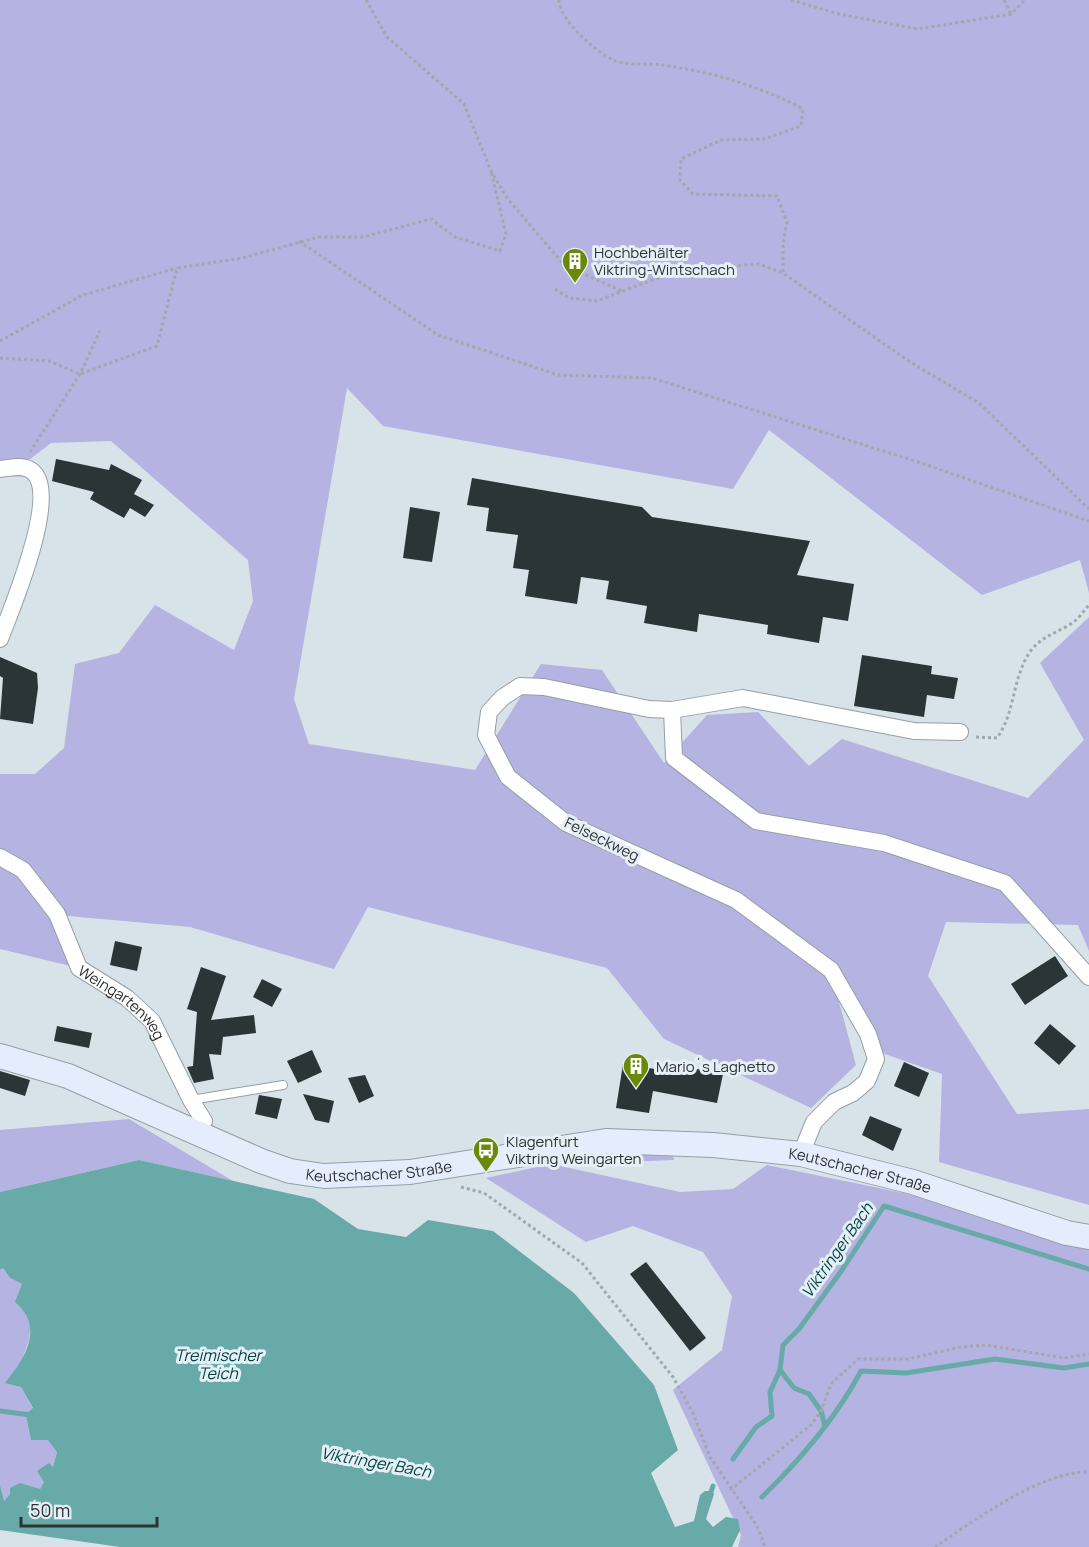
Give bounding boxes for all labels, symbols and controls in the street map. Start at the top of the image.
place label: Hochbehälter Viktring-Wintschach [594,242,735,280]
building icon: Hochbehälter Viktring-Wintschach [560,246,590,284]
street label: Felseckweg [561,812,643,866]
street label: Weingartenweg [74,960,170,1043]
building icon: Mario´s Laghetto [621,1051,651,1089]
place label: Mario´s Laghetto [656,1056,776,1077]
place label: Klagenfurt Viktring Weingarten [506,1131,642,1169]
bus stop icon: Klagenfurt Viktring Weingarten [471,1135,501,1173]
street label: Keutschacher Straße [788,1142,934,1198]
street label: Keutschacher Straße [305,1155,454,1187]
water label: Viktringer Bach [796,1198,878,1302]
water label: Treimischer Teich [175,1344,264,1384]
water label: Viktringer Bach [319,1442,433,1483]
scale bar [21,1490,158,1528]
text: 50 m [30,1498,70,1522]

